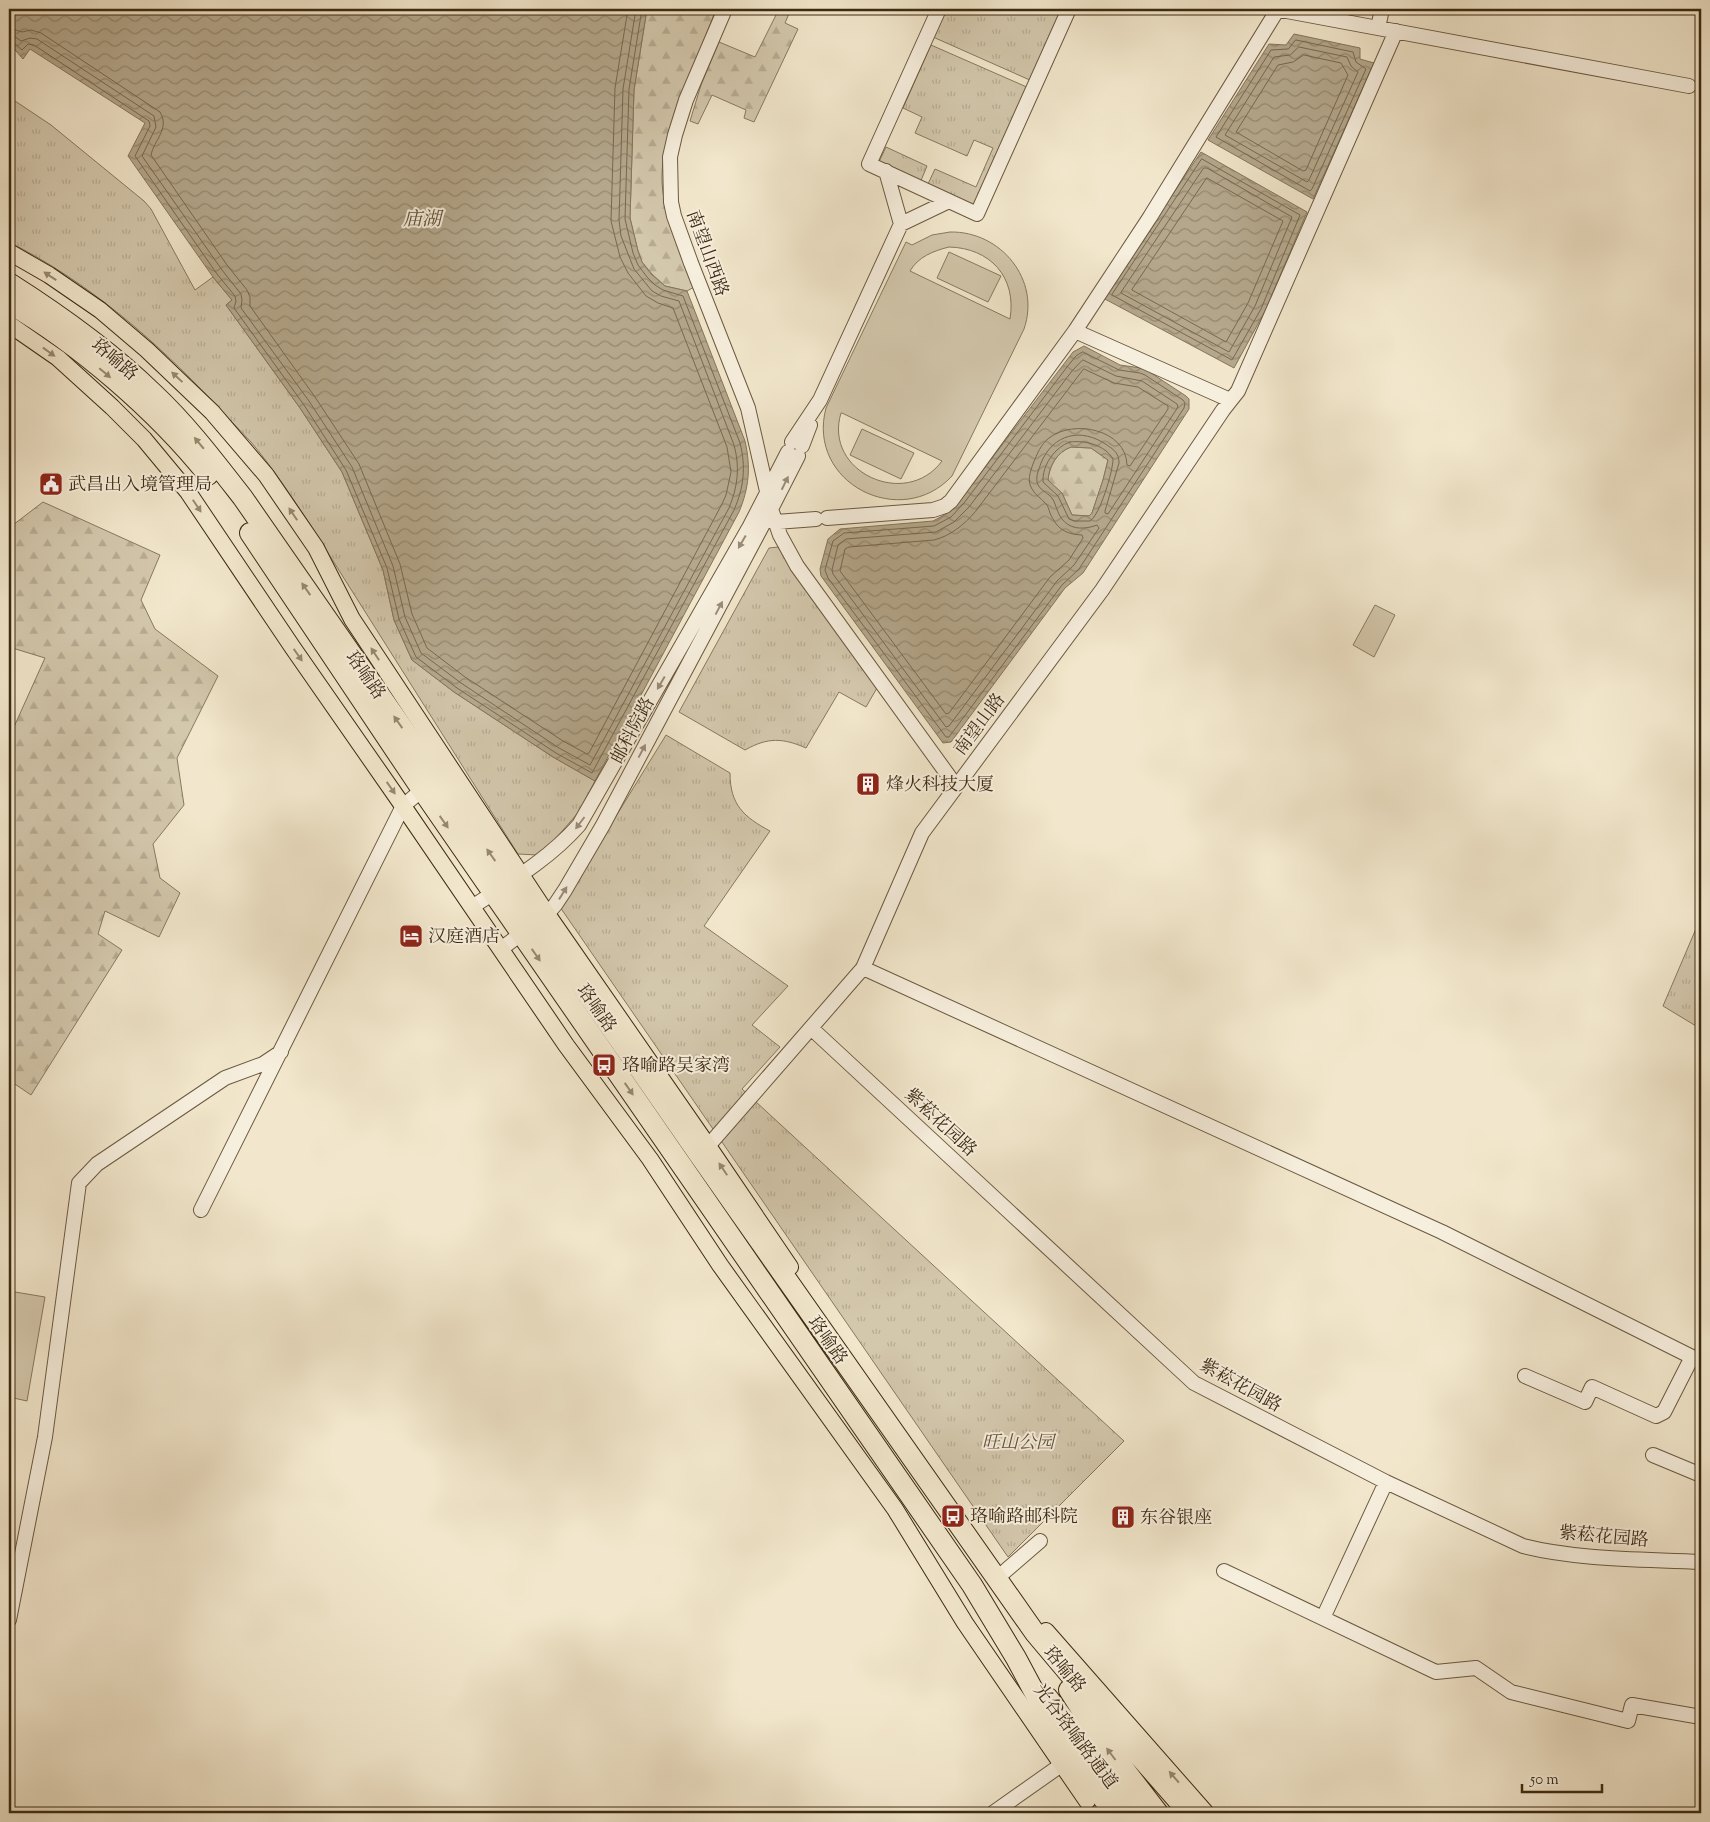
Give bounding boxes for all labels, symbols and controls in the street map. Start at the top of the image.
water label: 庙湖 [403,207,444,234]
street label: 南望山西路 [679,207,734,300]
one-way arrow [44,271,57,281]
street label: 珞喻路 [85,333,143,388]
one-way arrow [42,347,56,357]
one-way arrow [98,367,111,378]
one-way arrow [170,372,183,383]
one-way arrow [194,437,205,450]
public building icon: 武昌出入境管理局 [38,471,64,497]
place label: 武昌出入境管理局 [68,473,212,499]
one-way arrow [781,476,789,490]
one-way arrow [192,499,202,513]
one-way arrow [288,507,298,521]
one-way arrow [737,535,746,548]
one-way arrow [301,582,311,595]
one-way arrow [715,601,723,615]
street label: 珞喻路 [338,647,390,706]
one-way arrow [370,647,380,661]
one-way arrow [293,648,303,662]
one-way arrow [657,676,666,690]
street label: 南望山路 [949,689,1013,762]
street label: 邮科院路 [605,693,662,769]
one-way arrow [393,715,403,729]
one-way arrow [638,744,646,759]
building icon: 烽火科技大厦 [855,771,881,797]
place label: 烽火科技大厦 [886,773,994,799]
one-way arrow [386,782,396,795]
one-way arrow [439,815,449,828]
one-way arrow [575,816,585,830]
one-way arrow [486,848,496,862]
one-way arrow [558,887,567,900]
hotel icon: 汉庭酒店 [398,923,424,949]
place label: 汉庭酒店 [428,925,500,951]
one-way arrow [532,948,541,962]
street label: 珞喻路 [569,980,621,1039]
bus stop icon: 珞喻路吴家湾 [591,1052,617,1078]
place label: 珞喻路吴家湾 [622,1054,730,1080]
one-way arrow [624,1082,634,1096]
street label: 紫菘花园路 [898,1083,981,1164]
one-way arrow [719,1162,728,1175]
street label: 珞喻路 [800,1312,852,1371]
street label: 紫菘花园路 [1194,1354,1286,1420]
park label: 旺山公园 [982,1431,1057,1457]
bus stop icon: 珞喻路邮科院 [940,1503,966,1529]
building icon: 东谷银座 [1110,1504,1136,1530]
place label: 珞喻路邮科院 [970,1505,1078,1531]
place label: 东谷银座 [1140,1506,1212,1532]
street label: 紫菘花园路 [1558,1521,1650,1555]
street label: 珞喻路 [1036,1641,1091,1699]
street label: 光谷珞喻路通道 [1026,1679,1123,1795]
one-way arrow [1106,1748,1117,1761]
scale bar [1522,1762,1602,1794]
one-way arrow [1168,1770,1179,1783]
text: 50 m [1529,1770,1559,1791]

